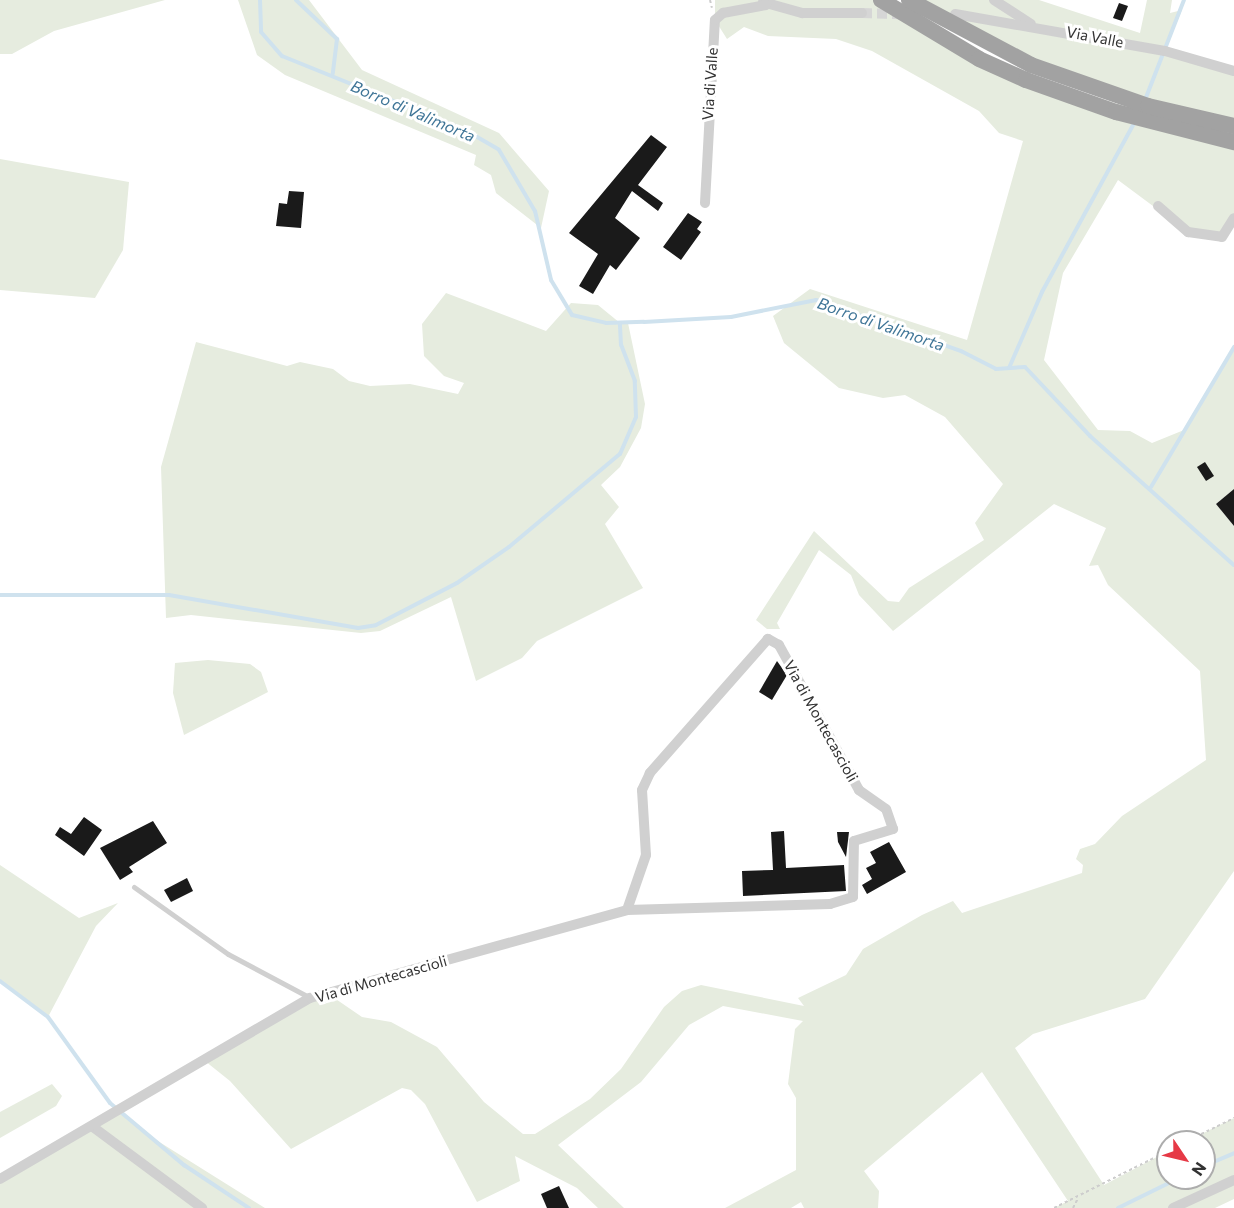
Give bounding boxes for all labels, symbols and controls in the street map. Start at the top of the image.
street label: Via Valle [1065,23,1125,51]
street label: Via di Valle [698,47,722,121]
water label: Borro di Valimorta [348,76,478,146]
water label: Borro di Valimorta [815,293,947,355]
street label: Via di Montecascioli [780,657,862,785]
street label: Via di Montecascioli [313,952,449,1006]
north arrow [1156,1130,1216,1190]
text: N [1188,1159,1211,1180]

